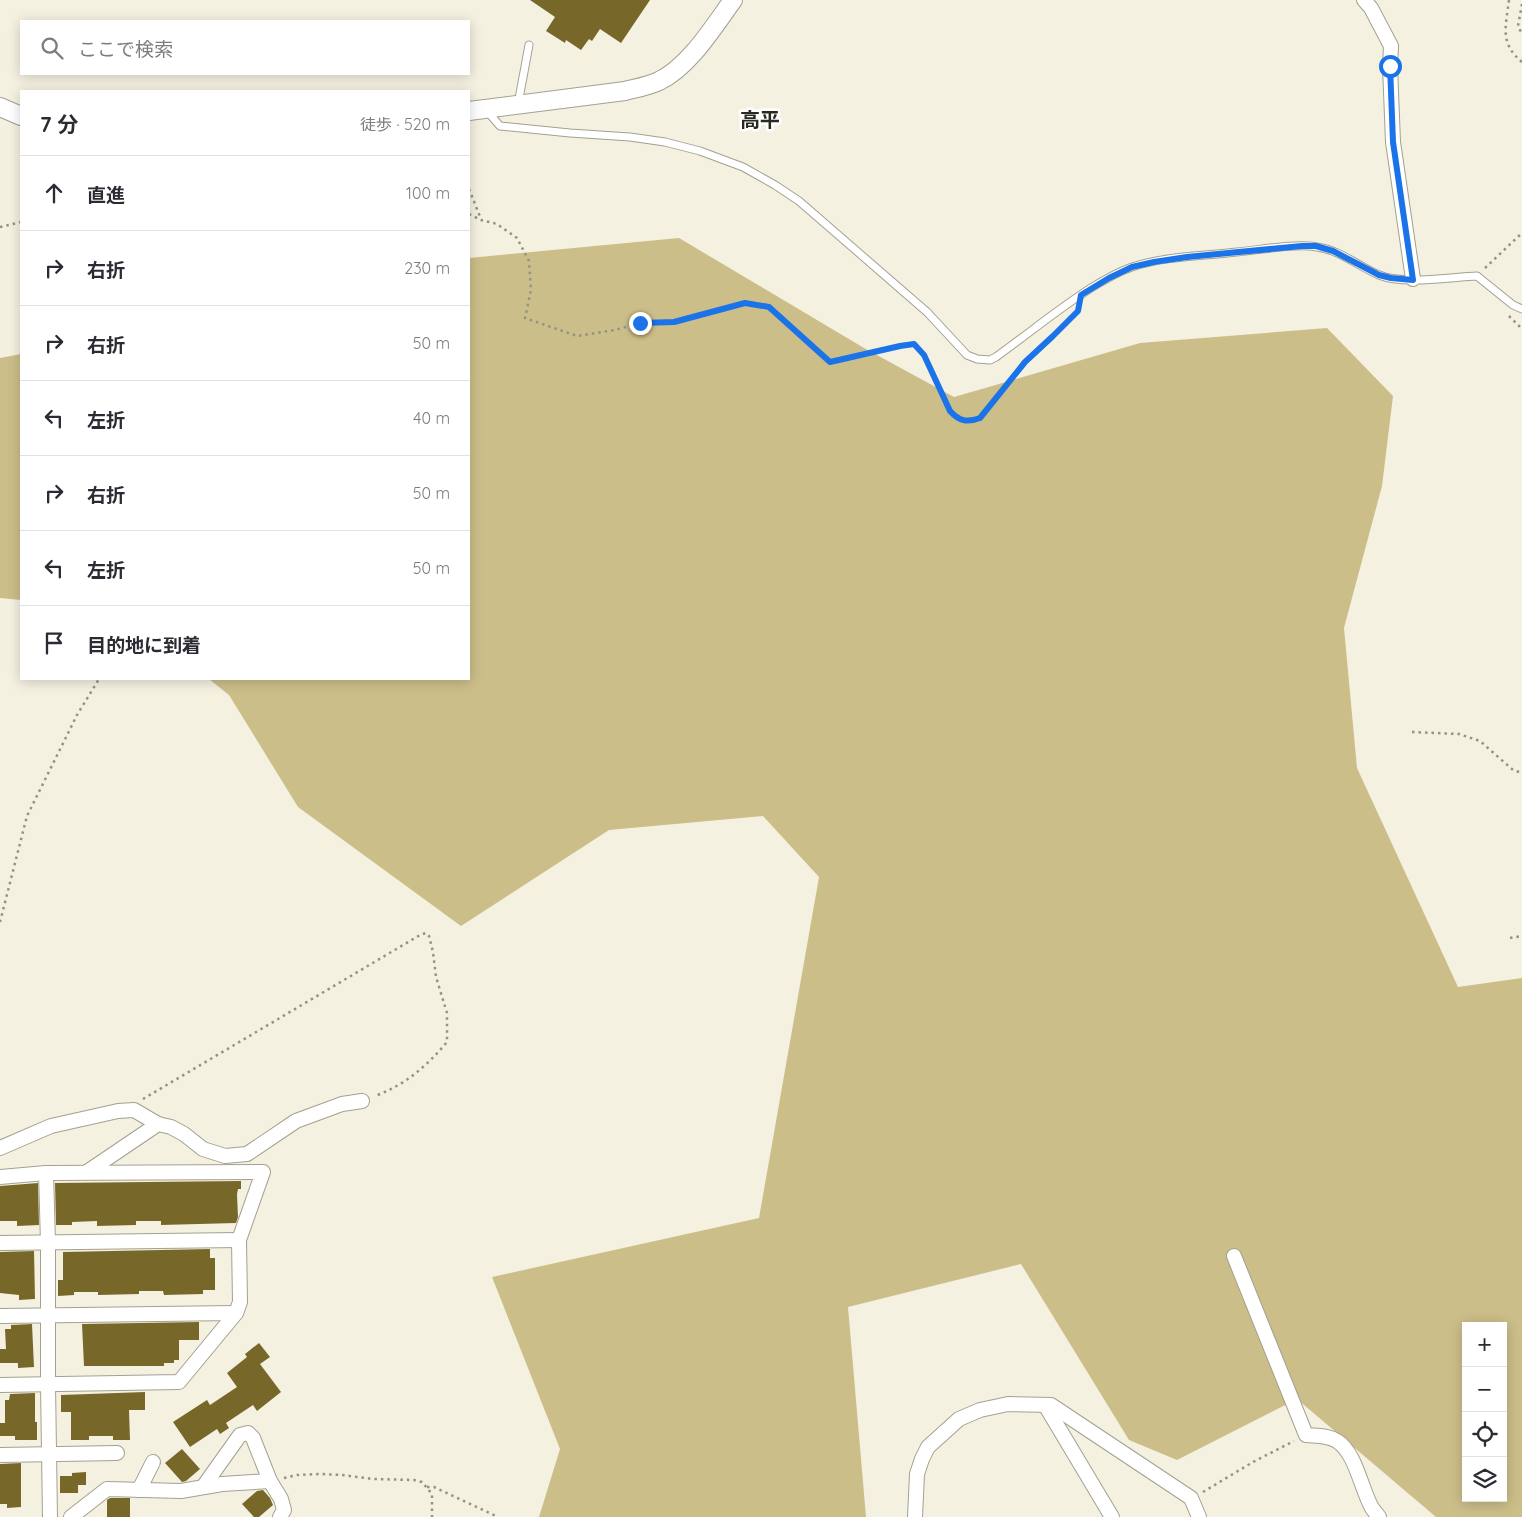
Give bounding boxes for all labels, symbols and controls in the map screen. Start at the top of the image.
search box [20,20,470,75]
icon: search [38,34,66,62]
text: ここで検索 [78,37,173,61]
route start [1379,55,1402,78]
district label: 高平 [740,107,780,132]
text: 7 分 [40,111,78,137]
text: 徒歩 · 520 m [360,114,450,134]
icon: ahead [40,179,68,207]
text: 直進 [87,183,125,207]
text: 100 m [406,183,450,203]
icon: right [40,254,68,282]
text: 右折 [87,258,125,282]
text: 230 m [404,258,450,278]
route end [629,312,652,335]
icon: right [40,329,68,357]
text: 右折 [87,333,125,357]
text: 50 m [413,333,450,353]
icon: left [40,404,68,432]
text: 左折 [87,408,125,432]
text: 40 m [413,408,450,428]
icon: right [40,479,68,507]
text: 右折 [87,483,125,507]
text: 50 m [413,483,450,503]
icon: left [40,554,68,582]
text: 左折 [87,558,125,582]
text: 50 m [413,558,450,578]
icon: arrive [40,629,68,657]
text: 目的地に到着 [87,633,201,657]
map controls [1462,1322,1507,1502]
button: + [1462,1322,1507,1367]
button: − [1462,1367,1507,1412]
button: locate [1462,1412,1507,1457]
button: layers [1462,1457,1507,1502]

